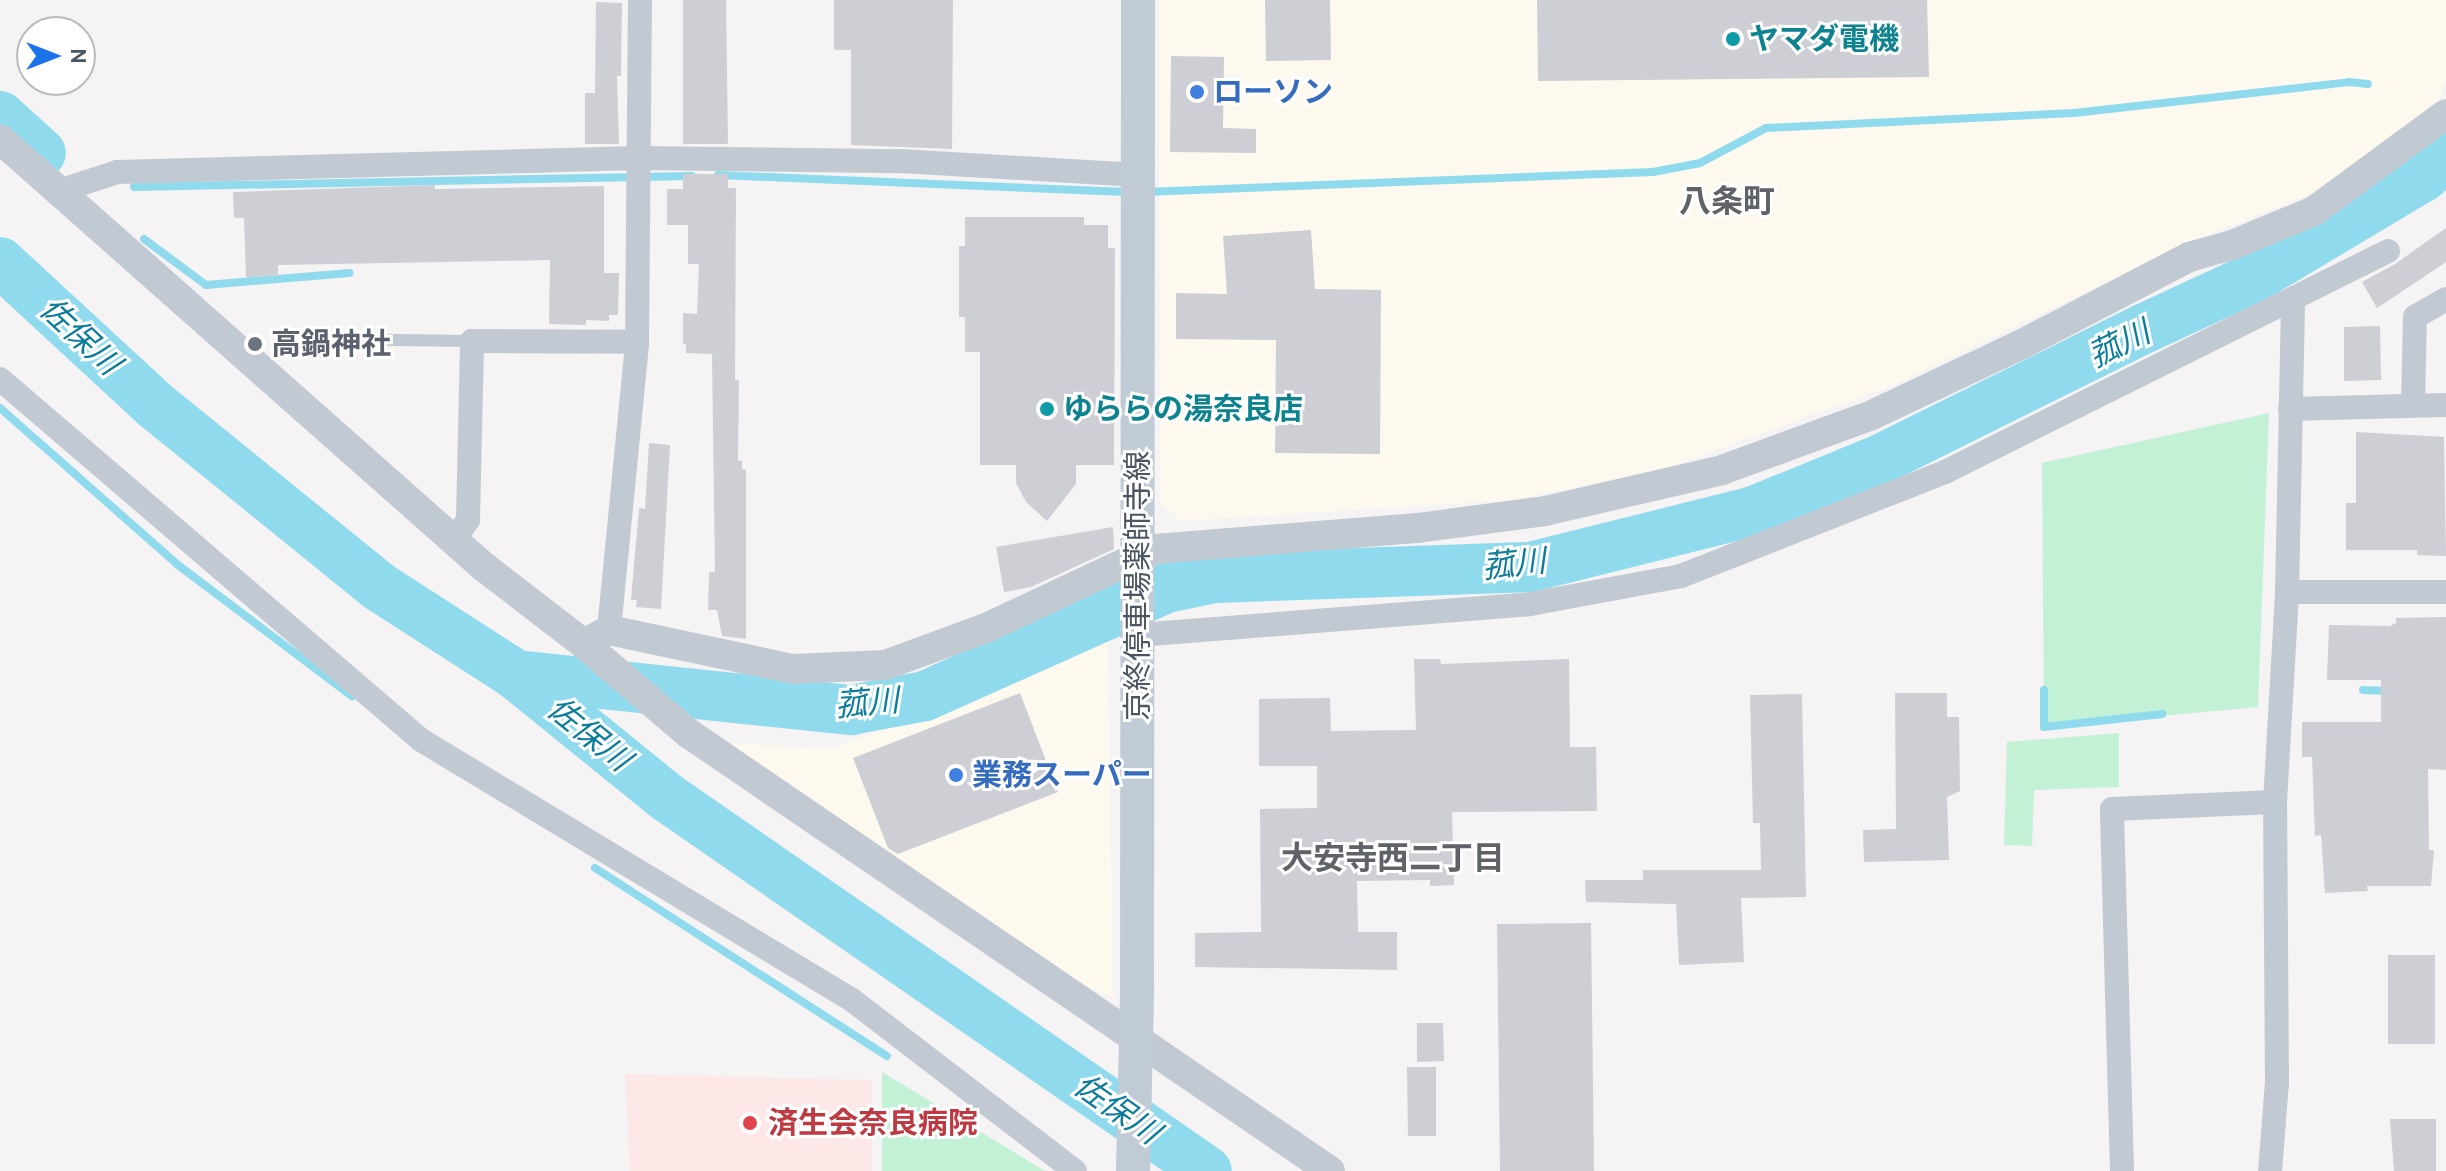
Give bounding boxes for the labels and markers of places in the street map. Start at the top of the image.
place label: ヤマダ電機 [1749,21,1899,57]
marker: ヤマダ電機 [1724,30,1742,48]
place label: ローソン [1213,74,1333,110]
marker: ローソン [1188,83,1206,101]
place label: 高鍋神社 [271,326,391,362]
marker: 高鍋神社 [246,335,264,353]
place label: ゆららの湯奈良店 [1063,391,1303,427]
marker: ゆららの湯奈良店 [1038,400,1056,418]
place label: 業務スーパー [972,757,1152,793]
marker: 業務スーパー [947,766,965,784]
place label: 済生会奈良病院 [768,1105,978,1141]
marker: 済生会奈良病院 [739,1112,761,1134]

